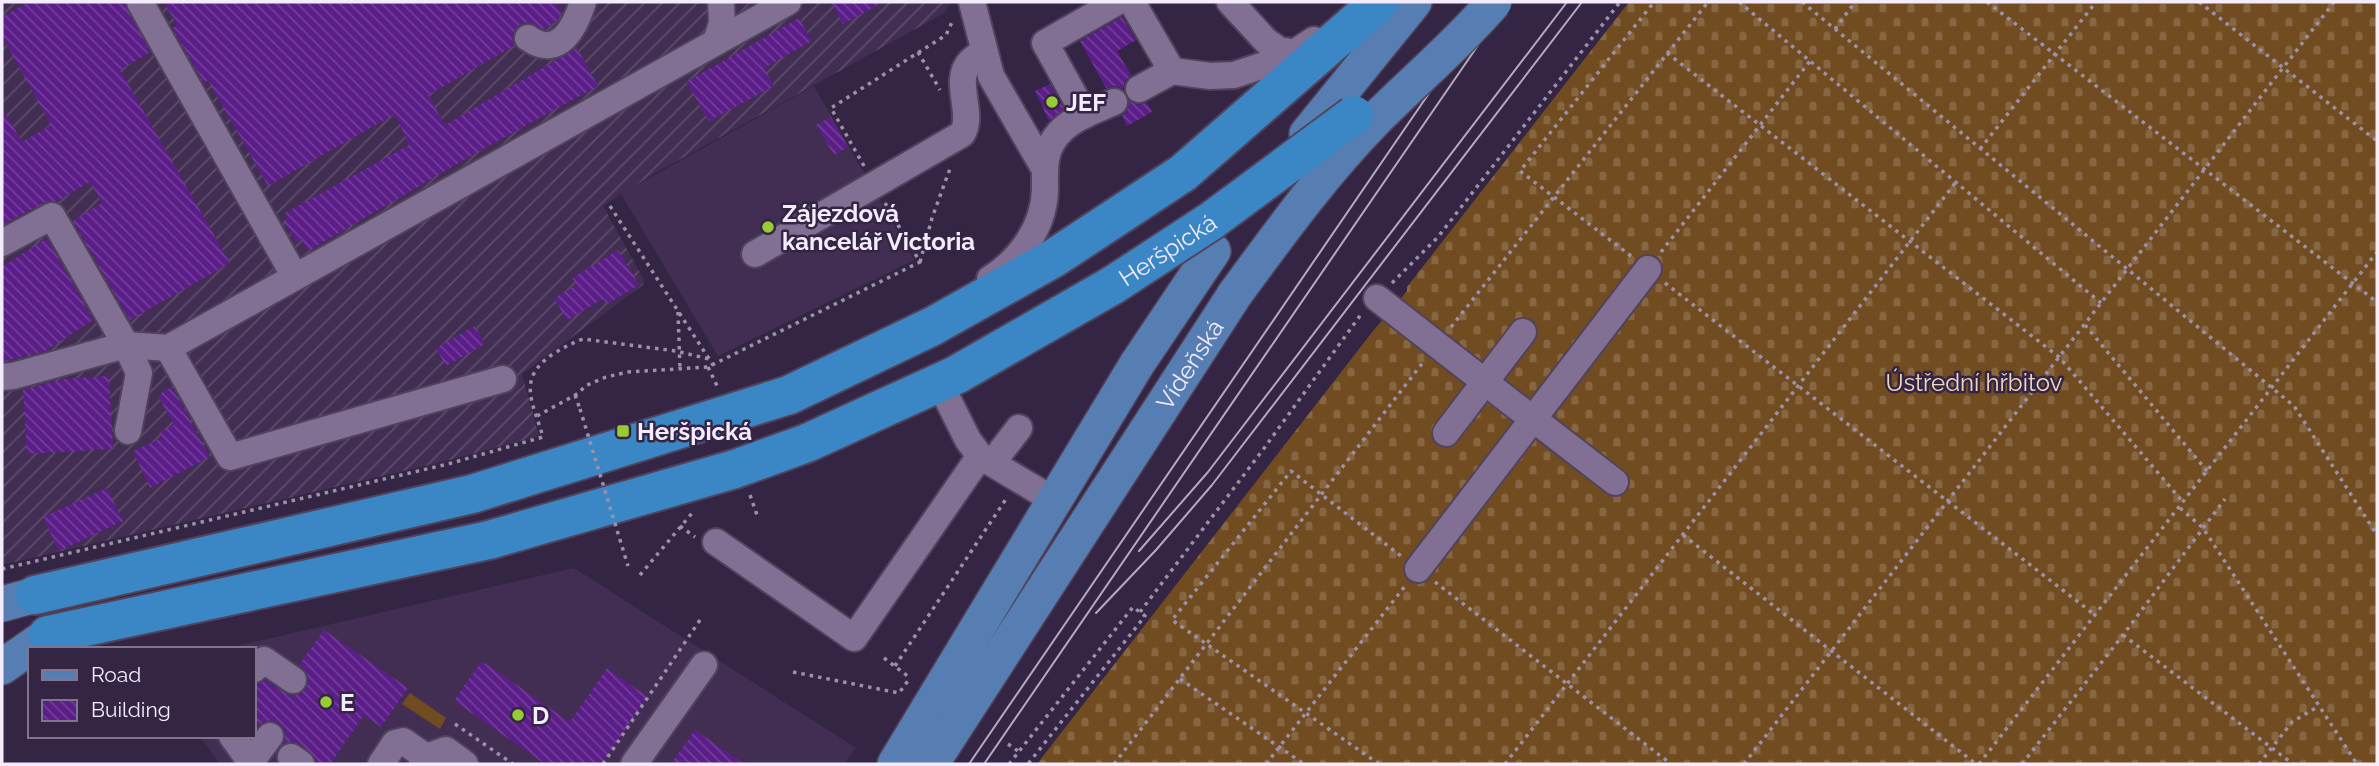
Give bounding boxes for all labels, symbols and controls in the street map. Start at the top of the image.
place label: JEF [1066,88,1106,117]
marker: JEF [1044,94,1060,110]
place label: Zájezdová kancelář Victoria [782,199,975,256]
street label: Heršpická [1113,207,1222,292]
marker: Zájezdová kancelář Victoria [760,219,776,235]
street label: Vídeňská [1150,314,1229,415]
park label: Ústřední hřbitov [1886,368,2063,397]
place label: Heršpická [637,417,752,446]
marker: Heršpická [615,423,631,439]
legend [28,647,256,738]
text: Road [91,662,141,687]
place label: E [340,688,354,717]
marker: E [318,694,334,710]
text: Building [91,697,171,722]
place label: D [532,701,549,730]
marker: D [510,707,526,723]

